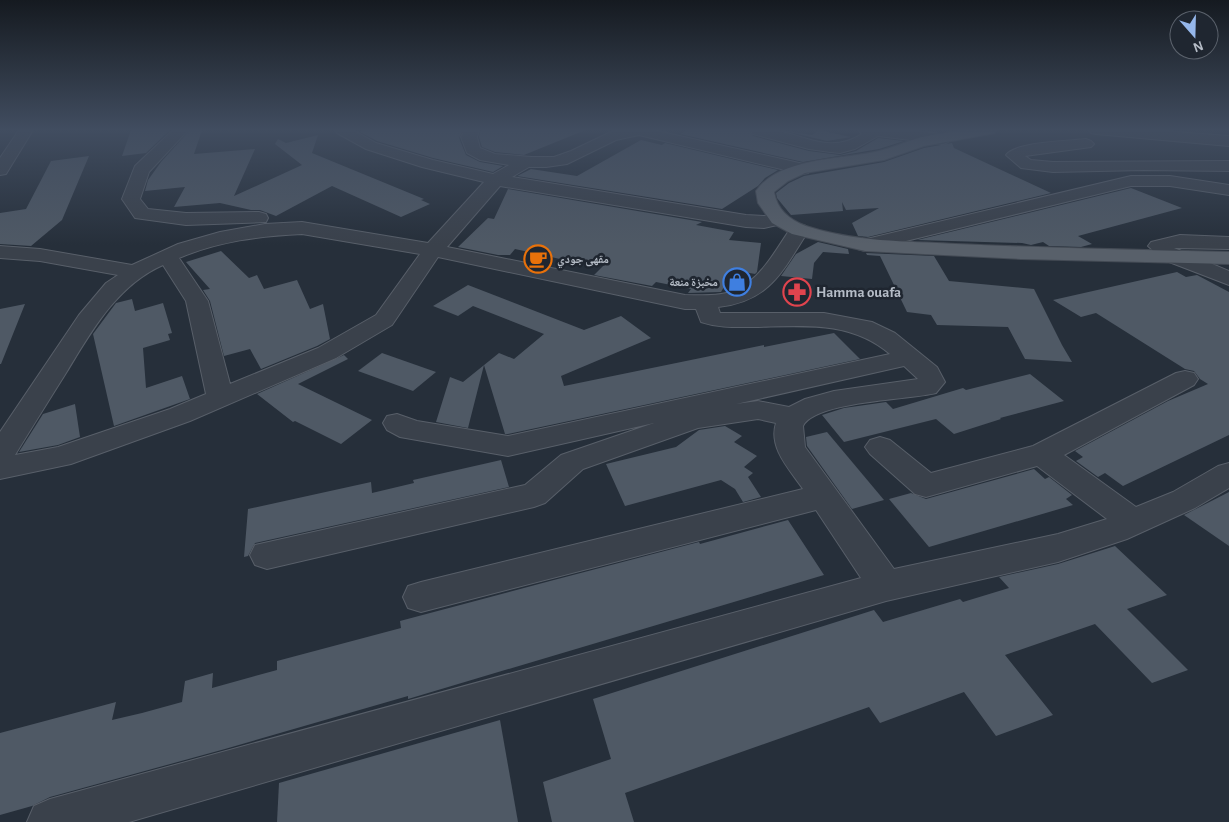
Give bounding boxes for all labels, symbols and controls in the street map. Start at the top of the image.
north arrow [1169,10,1219,60]
text: N [1191,38,1205,55]
cafe icon: مقهى جودي [523,244,553,274]
place label: مقهى جودي [557,253,609,269]
shop icon: مخبزة منعة [722,267,752,297]
place label: مخبزة منعة [669,276,718,289]
pharmacy icon: Hamma ouafa [782,277,812,307]
place label: Hamma ouafa [816,285,901,300]

